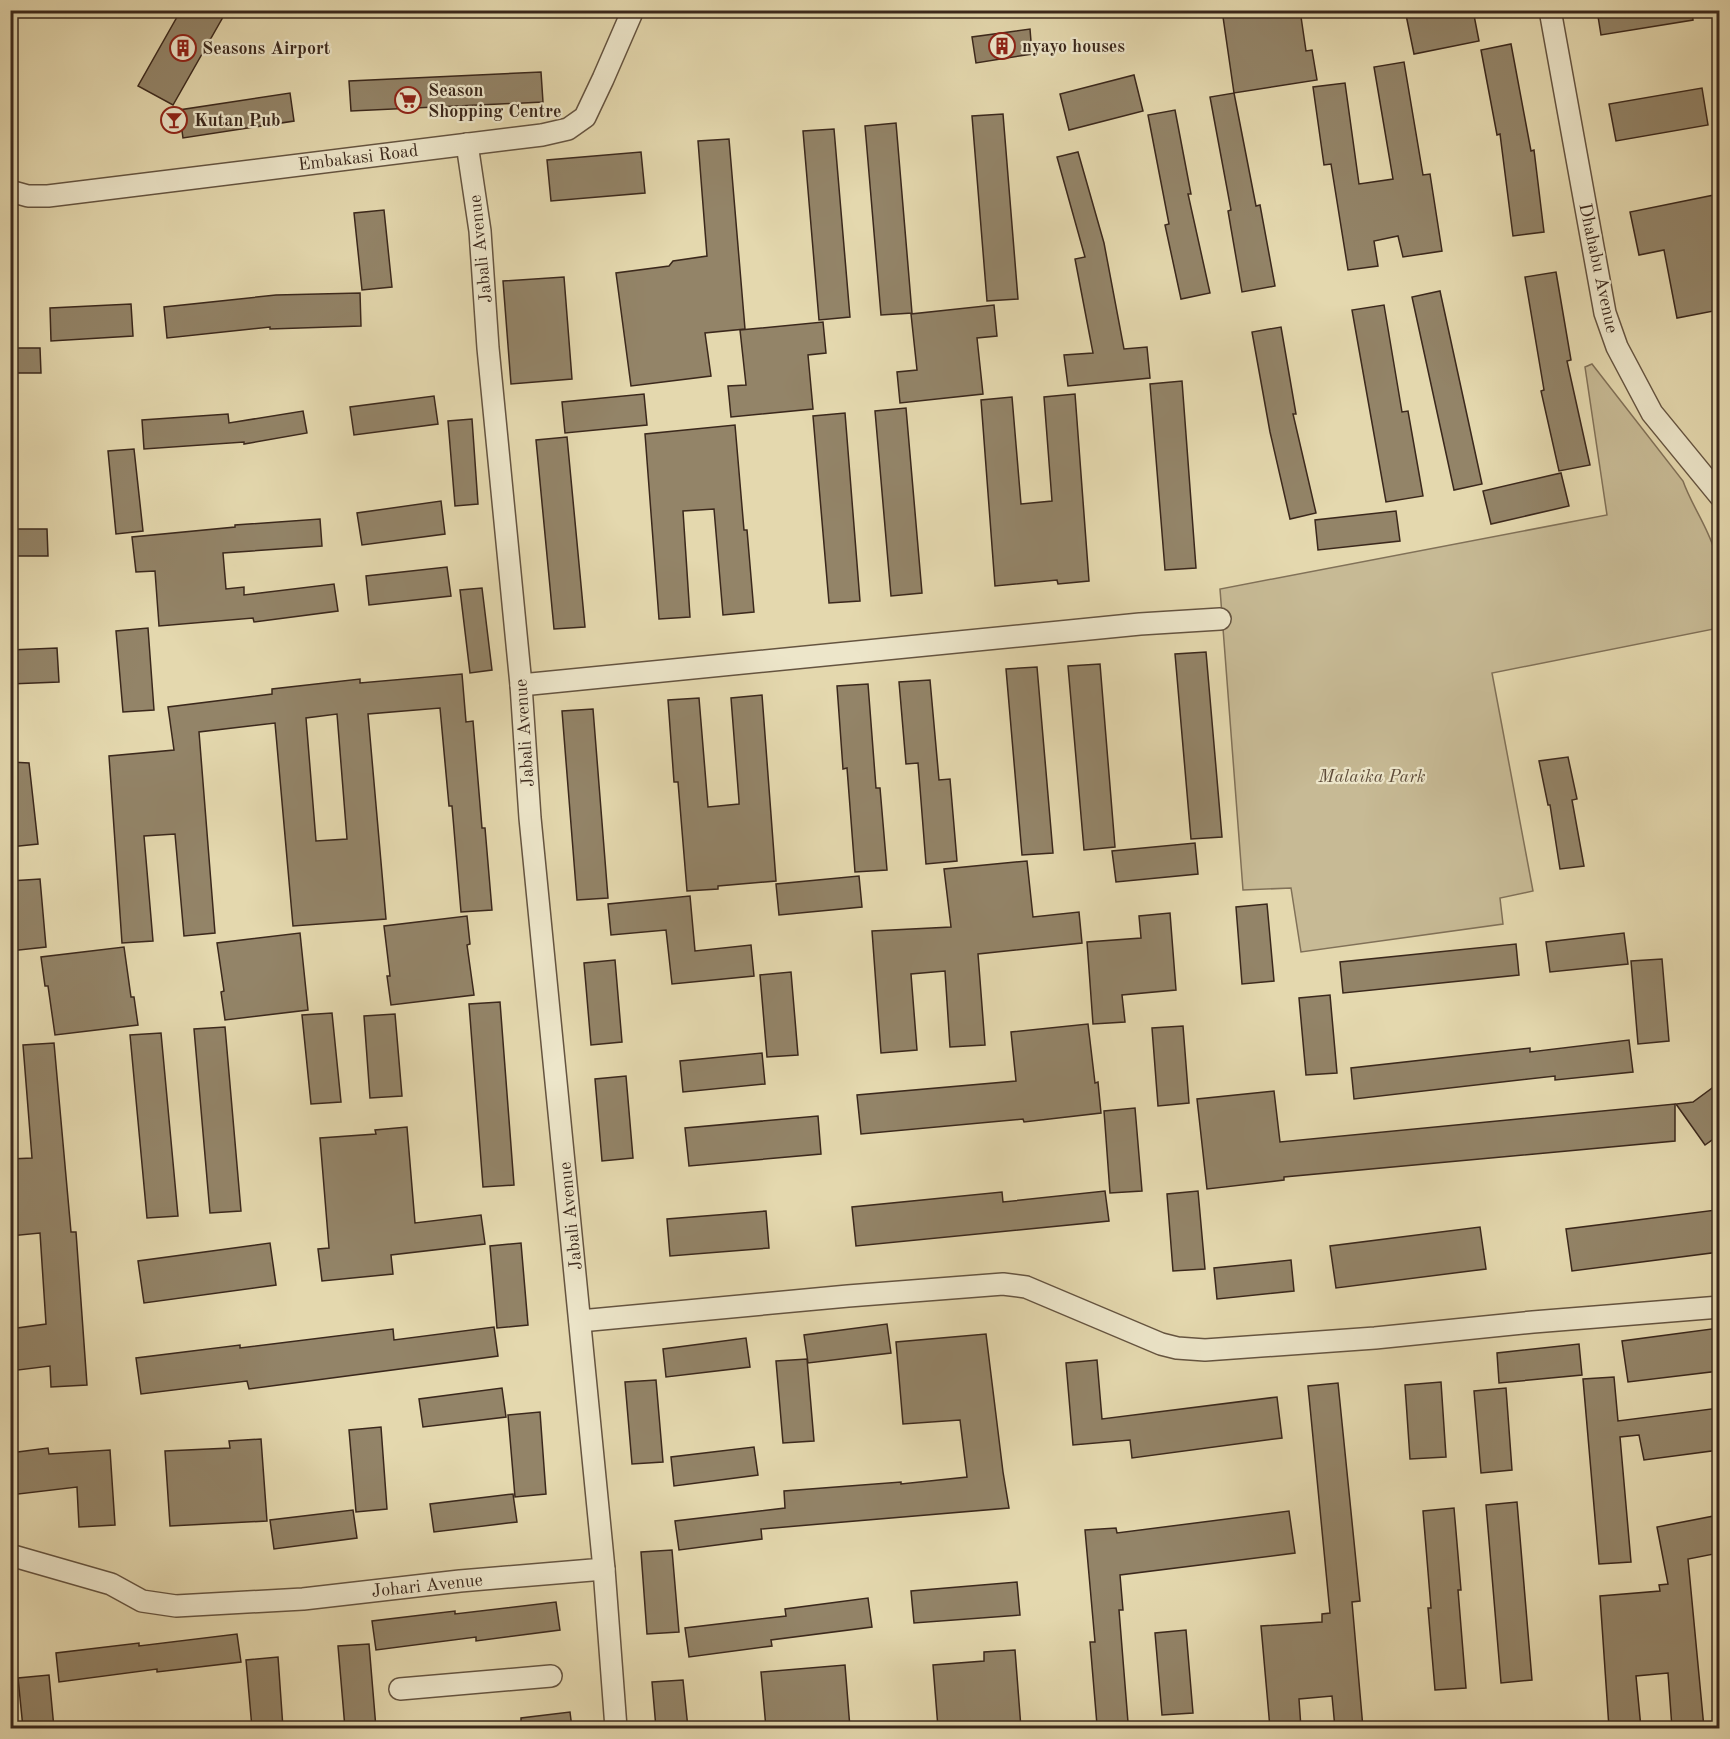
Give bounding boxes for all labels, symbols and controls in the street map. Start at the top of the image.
building icon: nyayo houses [987,31,1017,61]
building icon: Seasons Airport [168,33,198,63]
place label: nyayo houses [1022,38,1125,56]
place label: Seasons Airport [202,40,331,58]
place label: Season Shopping Centre [428,82,562,121]
supermarket icon: Season Shopping Centre [393,85,423,115]
bar icon: Kutan Pub [159,105,189,135]
place label: Kutan Pub [194,112,281,130]
street label: Embakasi Road [297,142,419,174]
street label: Jabali Avenue [466,194,496,304]
street label: Dhahabu Avenue [1575,202,1621,335]
street label: Jabali Avenue [512,678,538,788]
park label: Malaika Park [1317,768,1426,786]
street label: Jabali Avenue [556,1161,586,1271]
street label: Johari Avenue [371,1571,484,1601]

